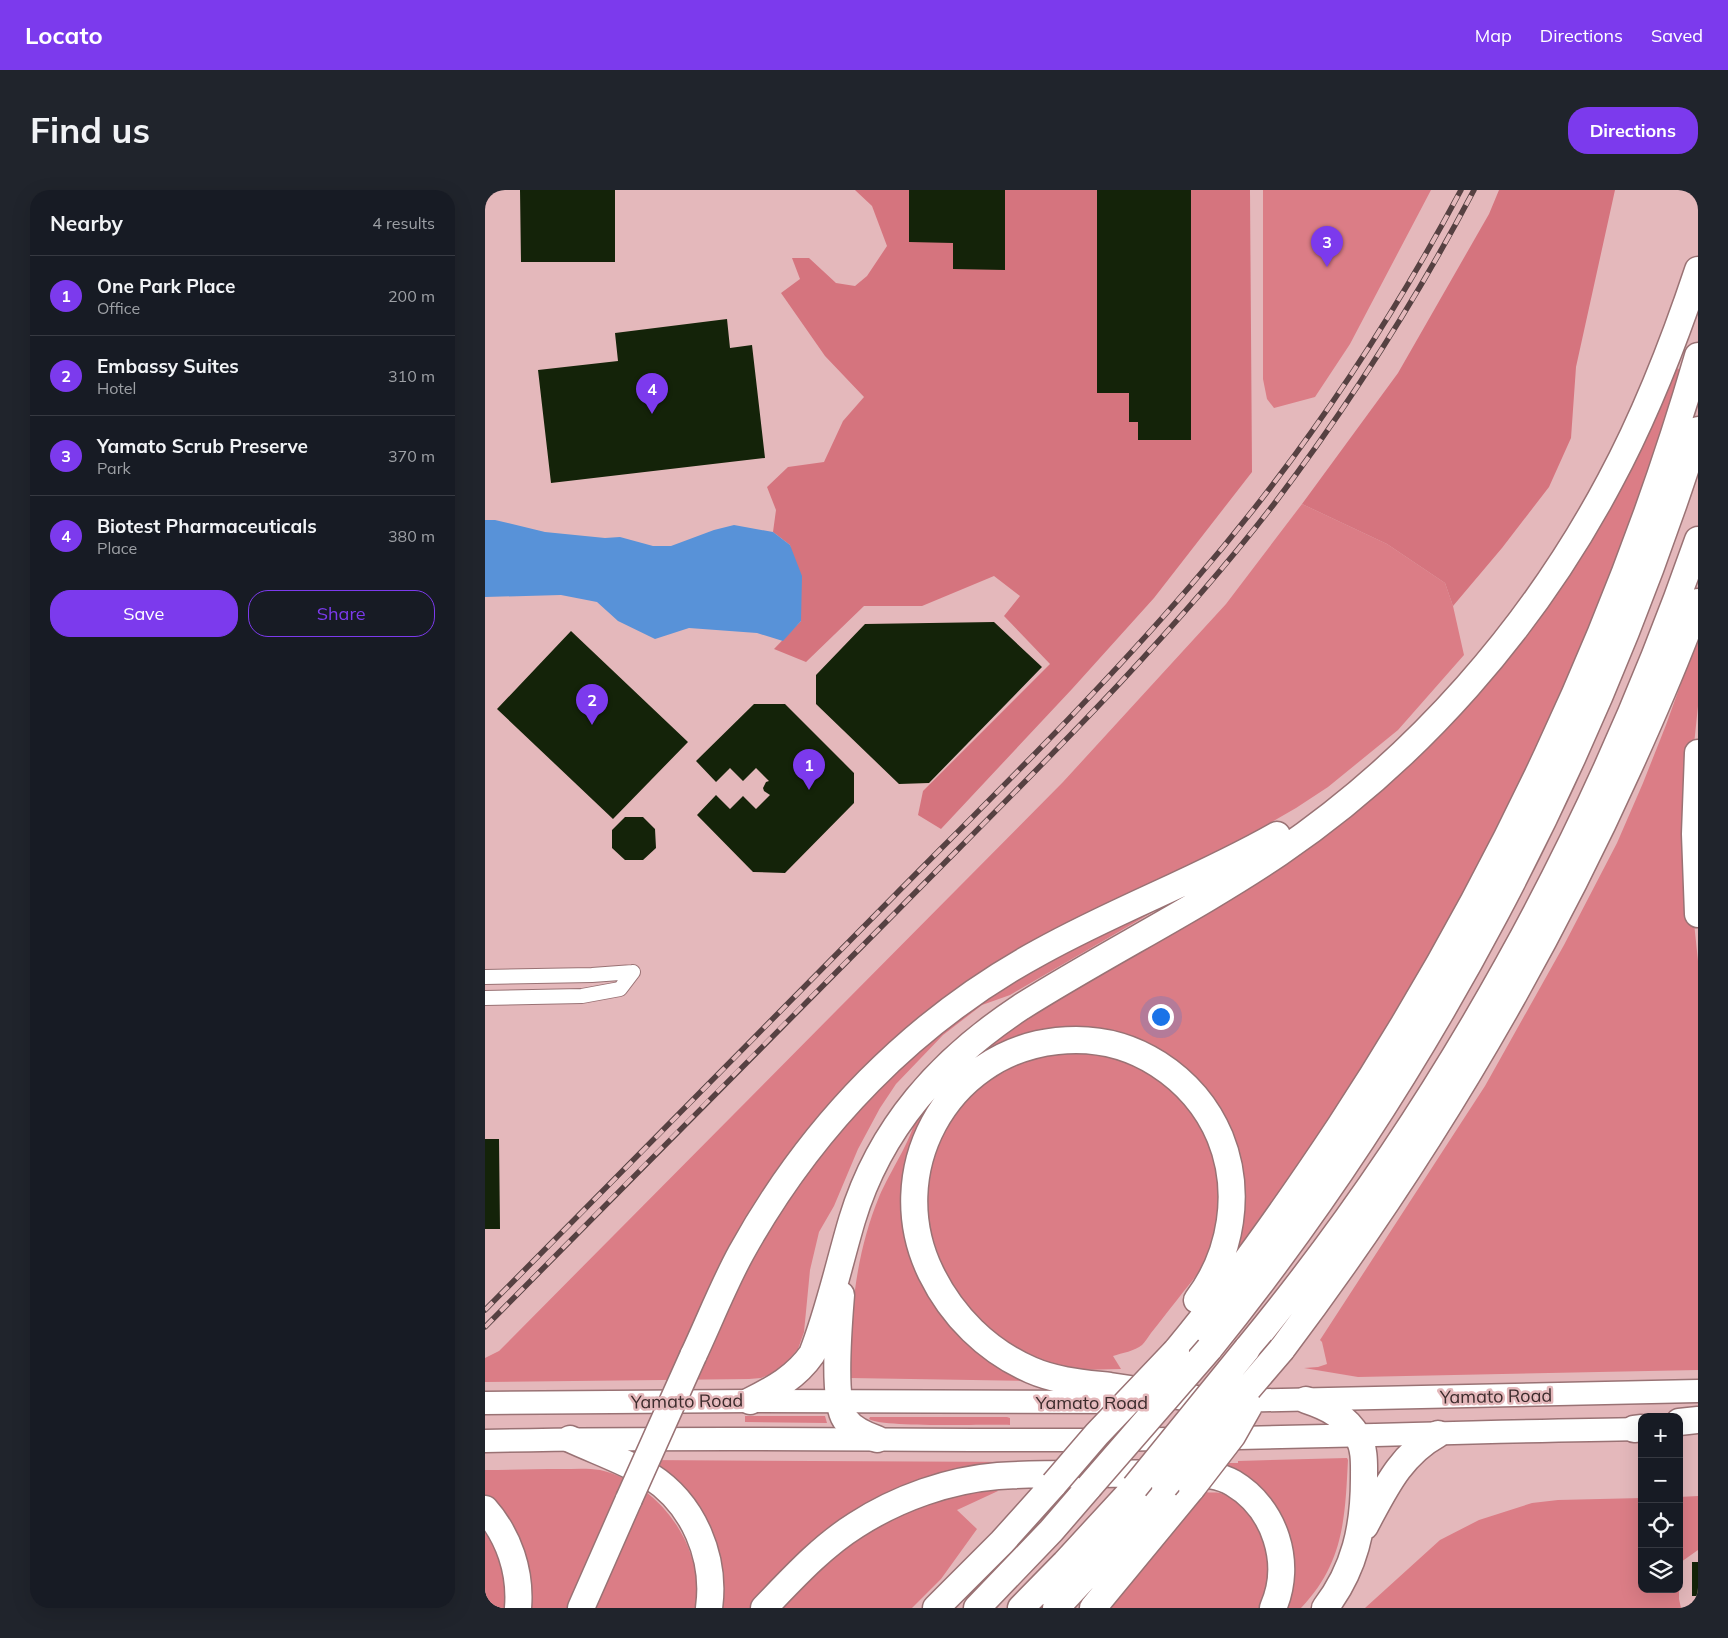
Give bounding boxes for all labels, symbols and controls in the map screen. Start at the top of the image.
text: Locato [25,20,103,50]
text: Map [1475,24,1512,47]
text: Directions [1540,24,1623,47]
text: Saved [1651,24,1703,47]
button: Directions [1568,107,1698,154]
text: Find us [30,108,150,152]
text: Nearby [50,210,123,236]
text: 4 results [372,213,435,233]
pin: 3 [1311,226,1343,267]
text: One Park Place [97,274,235,298]
text: 1 [61,286,71,306]
text: 200 m [388,286,435,306]
text: Office [97,298,140,318]
text: Embassy Suites [97,354,239,378]
text: 2 [61,366,71,386]
text: 310 m [388,366,435,386]
pin: 4 [636,373,668,414]
text: Hotel [97,378,136,398]
text: Yamato Scrub Preserve [97,434,308,458]
text: 3 [61,446,71,466]
text: 370 m [388,446,435,466]
text: Park [97,458,131,478]
text: Biotest Pharmaceuticals [97,514,317,538]
text: 4 [61,526,71,546]
text: 380 m [388,526,435,546]
text: Place [97,538,137,558]
button: Save [50,590,238,637]
button: Share [248,590,435,637]
pin: 2 [576,684,608,725]
pin: 1 [793,749,825,790]
your location [1148,1004,1174,1030]
street label: Yamato Road [1439,1384,1552,1408]
street label: Yamato Road [630,1389,743,1413]
street label: Yamato Road [1035,1391,1148,1414]
map controls [1638,1413,1683,1593]
button: + [1638,1413,1683,1458]
button: − [1638,1458,1683,1503]
button: locate [1638,1503,1683,1548]
button: layers [1638,1548,1683,1593]

